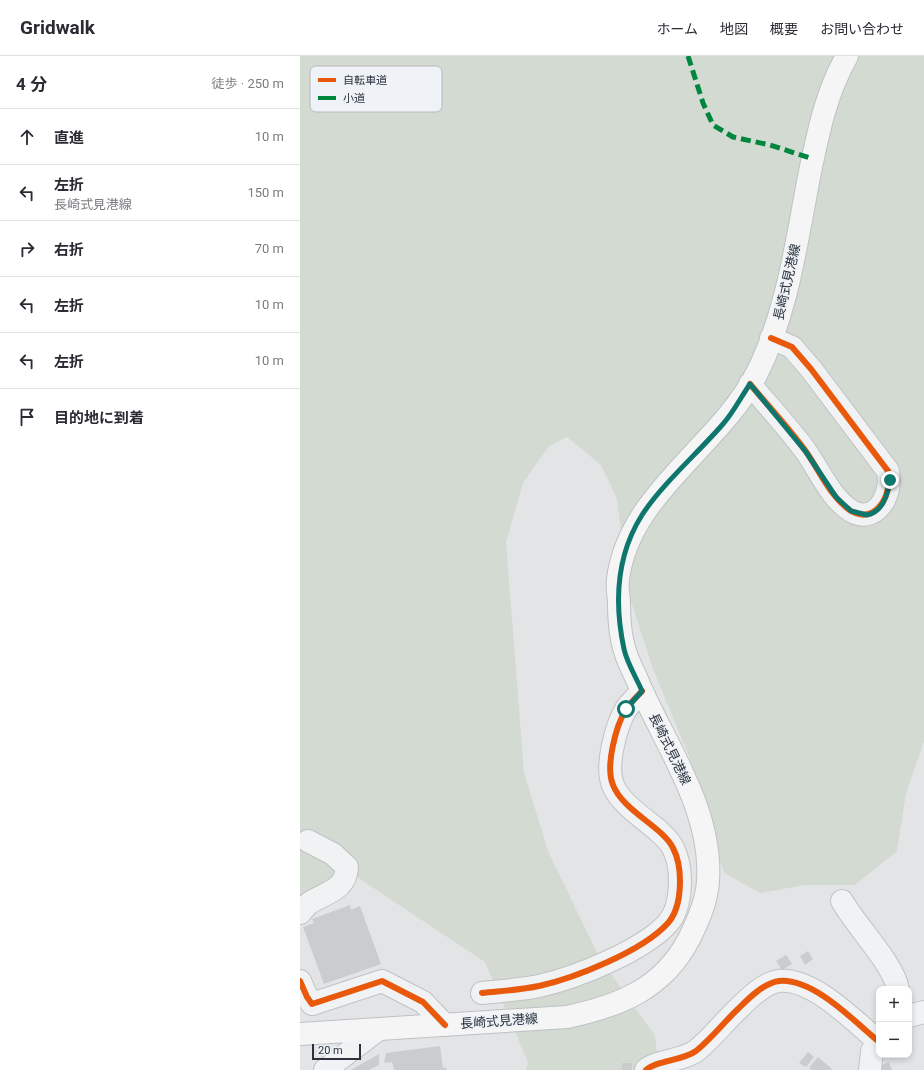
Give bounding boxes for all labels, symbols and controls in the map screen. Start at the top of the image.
text: Gridwalk [20,16,95,39]
text: ホーム [656,21,698,37]
text: 地図 [720,21,748,37]
text: 概要 [770,21,798,37]
text: お問い合わせ [820,21,904,37]
legend [310,66,442,112]
text: 4 分 [16,74,47,94]
text: 自転車道 [343,74,387,87]
text: 徒歩 · 250 m [212,76,284,91]
text: 小道 [343,92,365,105]
icon: ahead [16,126,38,148]
text: 直進 [54,129,84,147]
text: 10 m [255,129,284,144]
text: 左折 [54,176,84,194]
icon: left [16,182,38,204]
text: 150 m [247,185,284,200]
text: 長崎式見港線 [54,197,132,212]
icon: right [16,238,38,260]
text: 右折 [54,241,84,259]
text: 70 m [255,241,284,256]
street label: 長崎式見港線 [771,242,803,322]
icon: left [16,294,38,316]
text: 左折 [54,297,84,315]
text: 10 m [255,297,284,312]
icon: left [16,350,38,372]
text: 左折 [54,353,84,371]
text: 10 m [255,353,284,368]
icon: arrive [16,406,38,428]
text: 目的地に到着 [54,409,144,427]
route end [881,471,899,489]
route start [617,700,635,718]
street label: 長崎式見港線 [646,711,694,787]
map controls [876,986,912,1058]
button: + [876,986,912,1022]
street label: 長崎式見港線 [460,1011,538,1031]
button: − [876,1022,912,1058]
scale bar [312,1042,361,1061]
text: 20 m [318,1044,343,1057]

